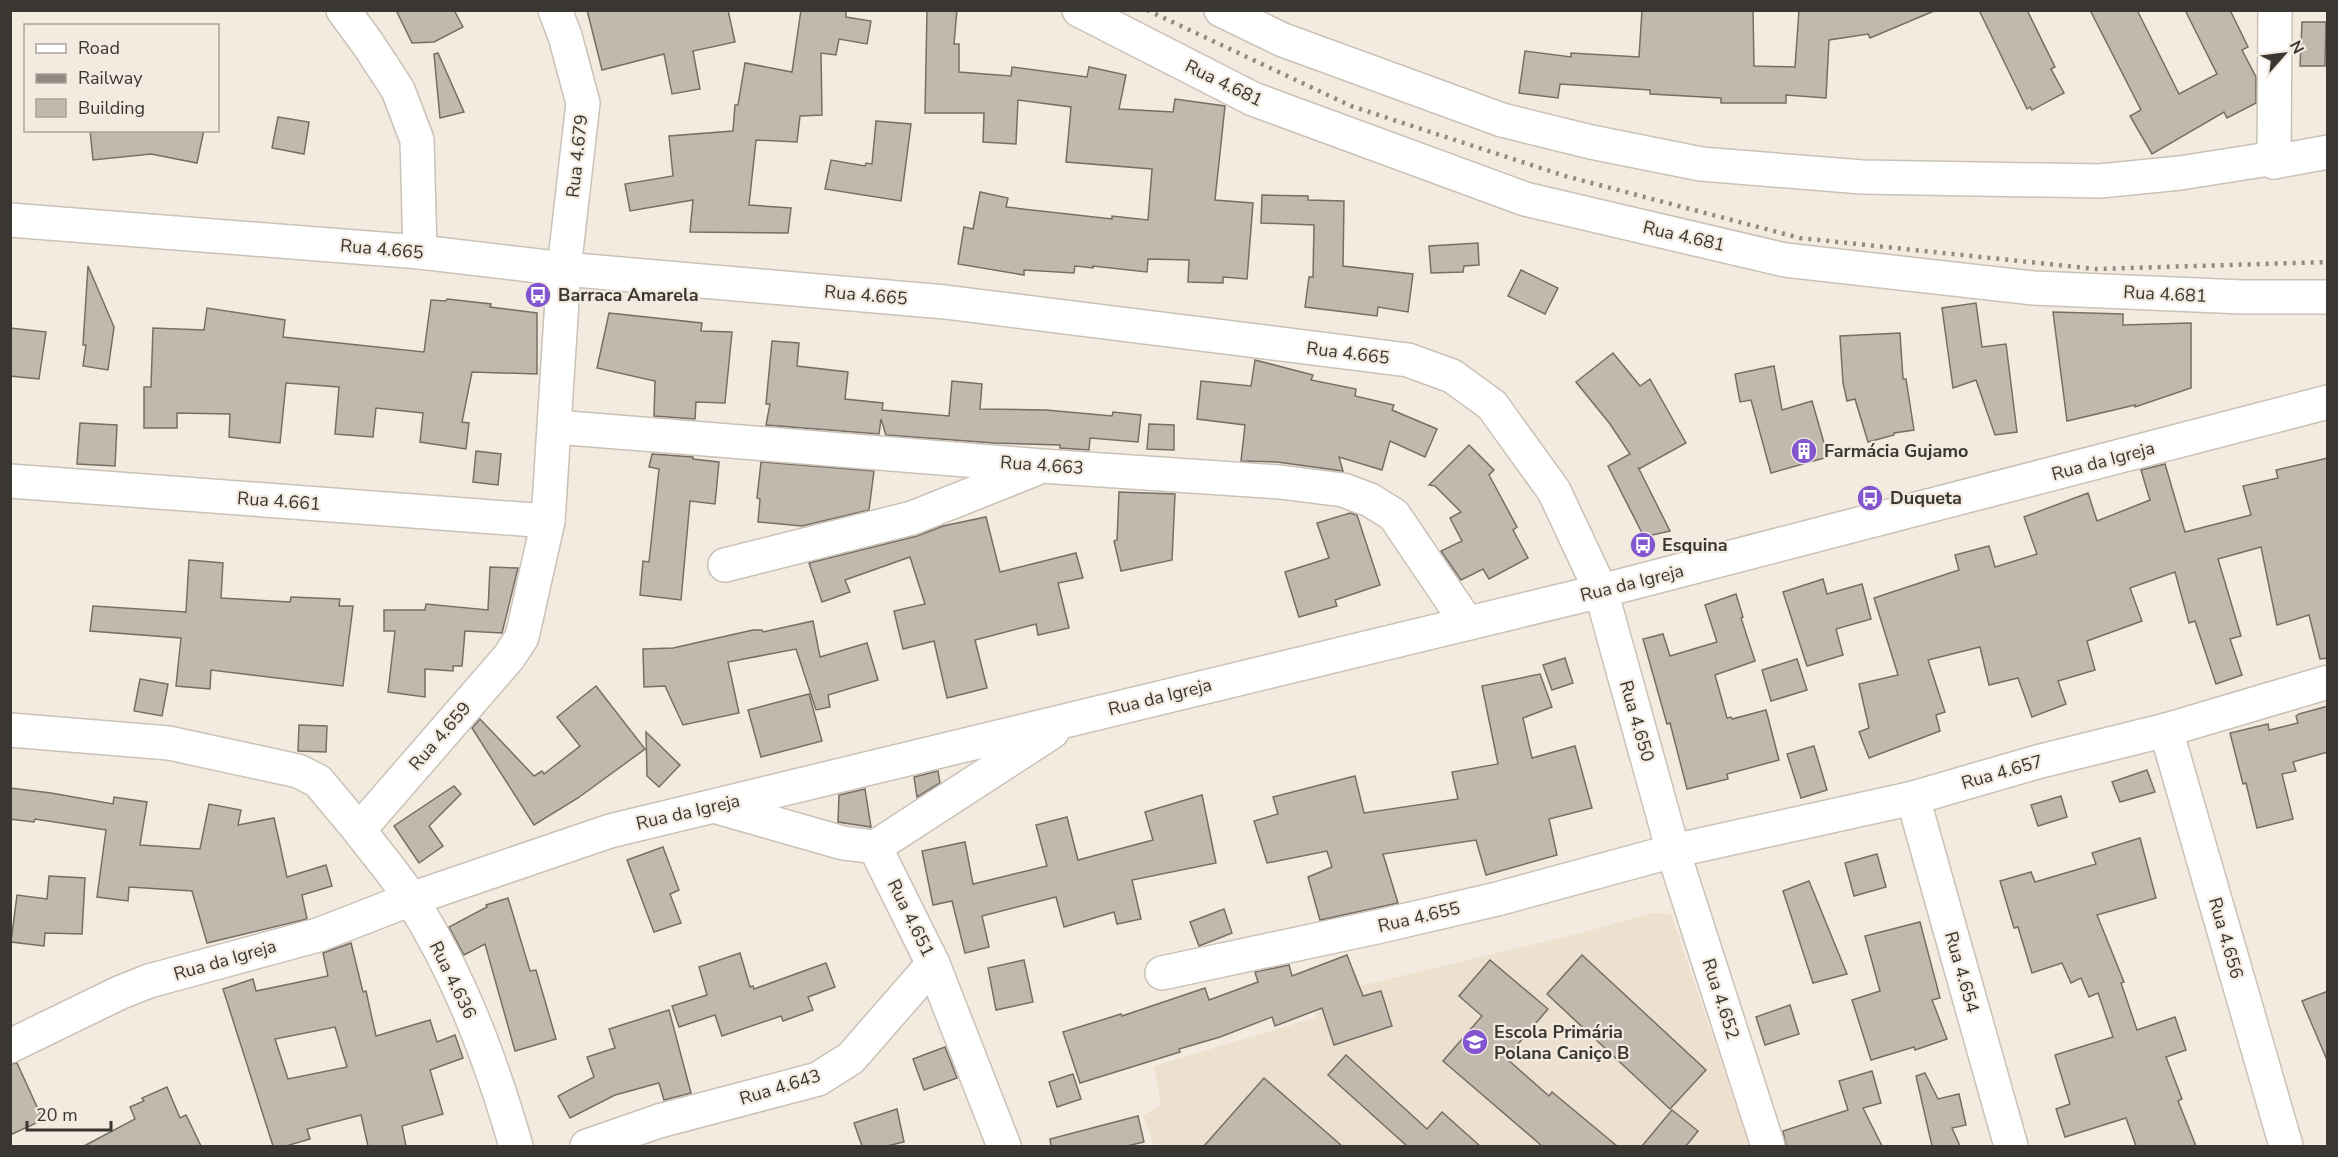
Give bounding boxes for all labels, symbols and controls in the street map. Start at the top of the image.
legend [24,24,219,132]
north arrow [2254,24,2314,84]
text: Road [78,36,120,60]
text: N [2284,37,2309,58]
street label: Rua 4.681 [1181,54,1267,112]
text: Railway [78,66,143,90]
text: Building [78,96,145,120]
street label: Rua 4.679 [561,113,593,199]
street label: Rua 4.681 [1641,215,1727,257]
street label: Rua 4.665 [339,233,425,265]
street label: Rua 4.665 [823,279,909,311]
bus stop icon: Barraca Amarela [523,280,553,310]
street label: Rua 4.681 [2123,280,2207,308]
place label: Barraca Amarela [558,283,699,307]
street label: Rua 4.665 [1305,336,1391,370]
building icon: Farmácia Gujamo [1789,436,1819,466]
street label: Rua da Igreja [2049,436,2157,486]
place label: Farmácia Gujamo [1824,439,1968,463]
street label: Rua 4.663 [999,450,1085,480]
bus stop icon: Duqueta [1855,483,1885,513]
street label: Rua 4.661 [236,486,322,516]
place label: Duqueta [1890,486,1962,510]
bus stop icon: Esquina [1628,530,1658,560]
place label: Esquina [1662,533,1728,557]
street label: Rua da Igreja [1578,559,1686,607]
street label: Rua da Igreja [1106,673,1214,721]
street label: Rua 4.650 [1614,677,1660,765]
street label: Rua 4.659 [404,697,476,775]
street label: Rua 4.657 [1958,749,2046,795]
street label: Rua da Igreja [634,788,742,836]
street label: Rua 4.651 [882,875,940,961]
street label: Rua 4.656 [2203,894,2249,982]
street label: Rua 4.655 [1376,896,1462,938]
street label: Rua 4.654 [1939,928,1985,1016]
street label: Rua da Igreja [171,934,279,986]
street label: Rua 4.636 [424,937,482,1023]
street label: Rua 4.652 [1697,956,1745,1042]
place label: Escola Primária Polana Caniço B [1494,1020,1629,1065]
school or university icon: Escola Primária Polana Caniço B [1460,1027,1490,1057]
street label: Rua 4.643 [737,1063,823,1111]
scale bar [27,1094,111,1132]
text: 20 m [36,1103,78,1127]

